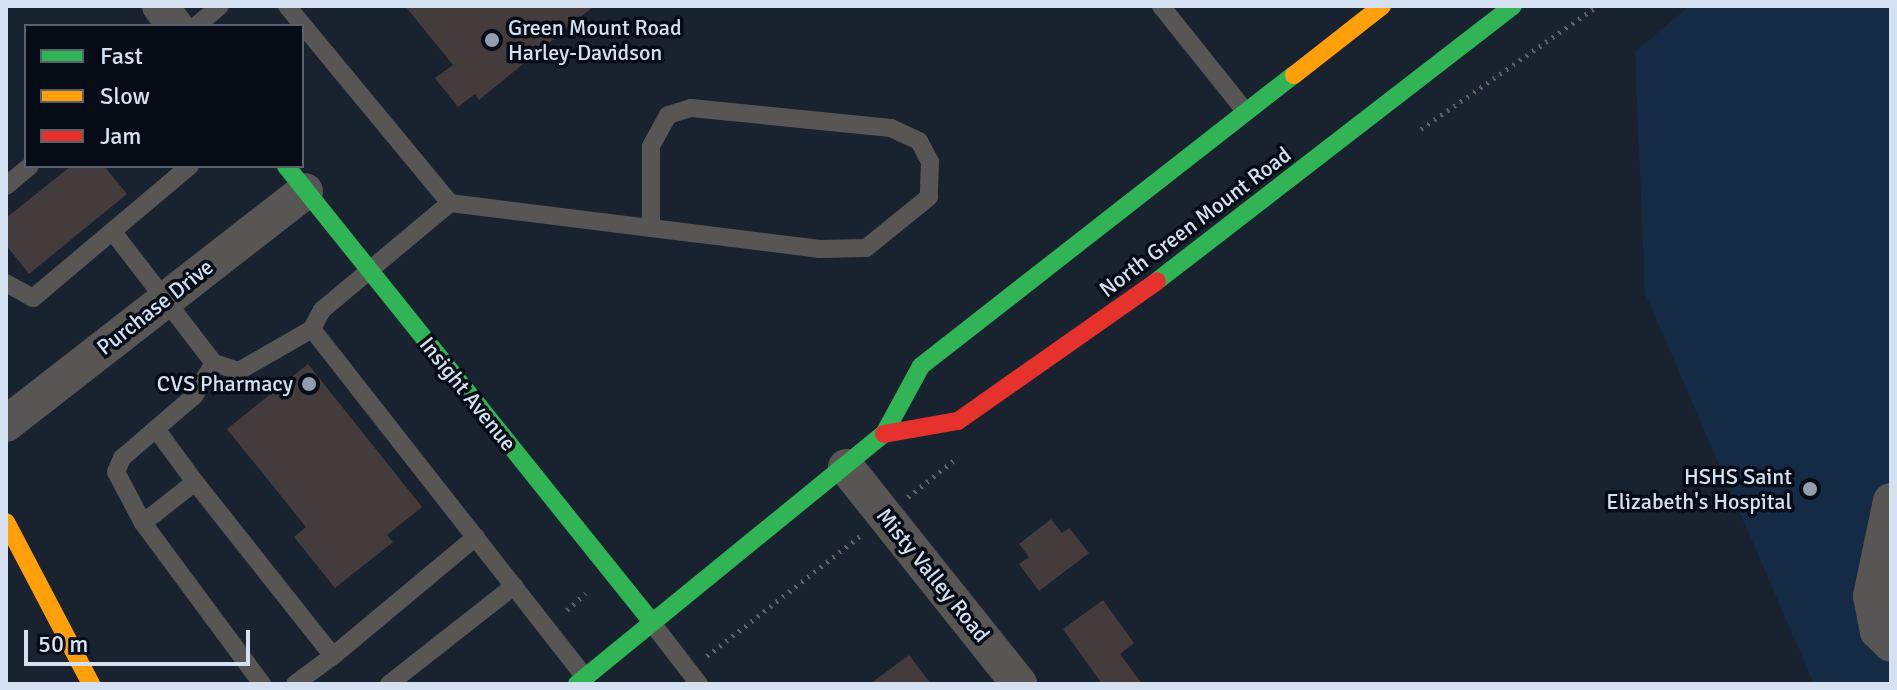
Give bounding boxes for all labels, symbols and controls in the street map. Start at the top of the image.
place label: Green Mount Road Harley-Davidson [508,14,682,66]
legend [24,24,304,168]
marker: Green Mount Road Harley-Davidson [483,31,501,49]
text: Fast [100,41,143,71]
text: Slow [100,81,150,111]
text: Jam [100,121,141,151]
street label: North Green Mount Road [1094,141,1296,303]
street label: Purchase Drive [92,253,218,361]
street label: Insight Avenue [414,332,522,456]
place label: CVS Pharmacy [157,371,293,397]
marker: CVS Pharmacy [300,375,318,393]
place label: HSHS Saint Elizabeth's Hospital [1606,463,1792,514]
marker: HSHS Saint Elizabeth's Hospital [1799,478,1821,500]
street label: Misty Valley Road [871,503,995,647]
scale bar [28,614,254,664]
text: 50 m [38,629,88,659]

